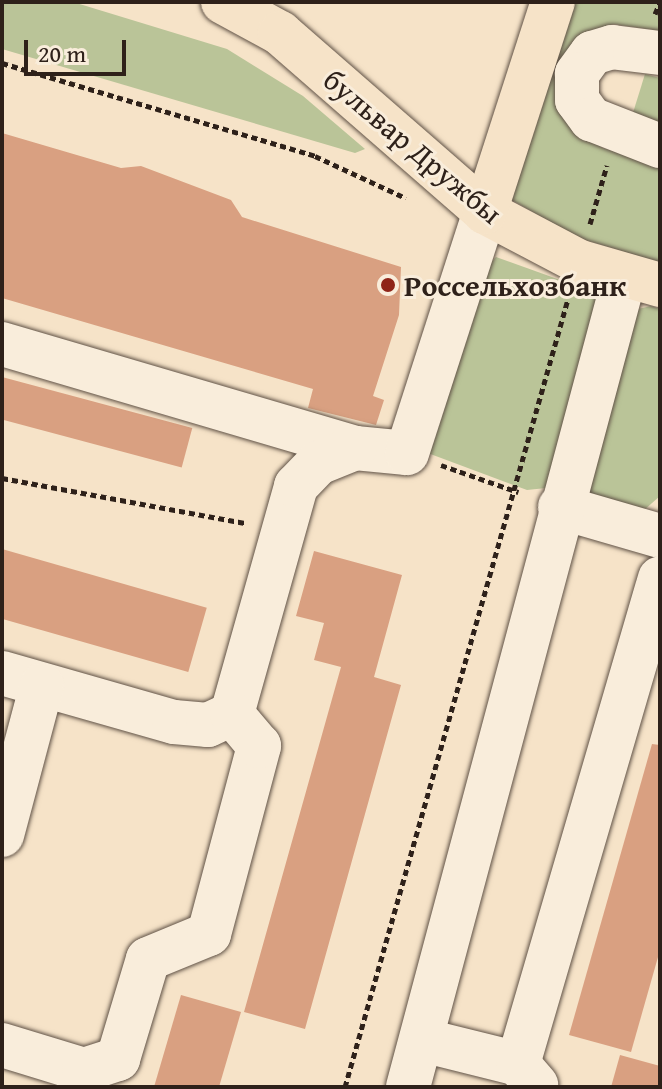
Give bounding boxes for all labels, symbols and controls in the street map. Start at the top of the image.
scale bar [28,24,130,74]
text: 20 m [38,36,86,71]
street label: бульвар Дружбы [316,61,510,231]
place label: Россельхозбанк [404,267,626,303]
marker: Россельхозбанк [379,276,397,294]

